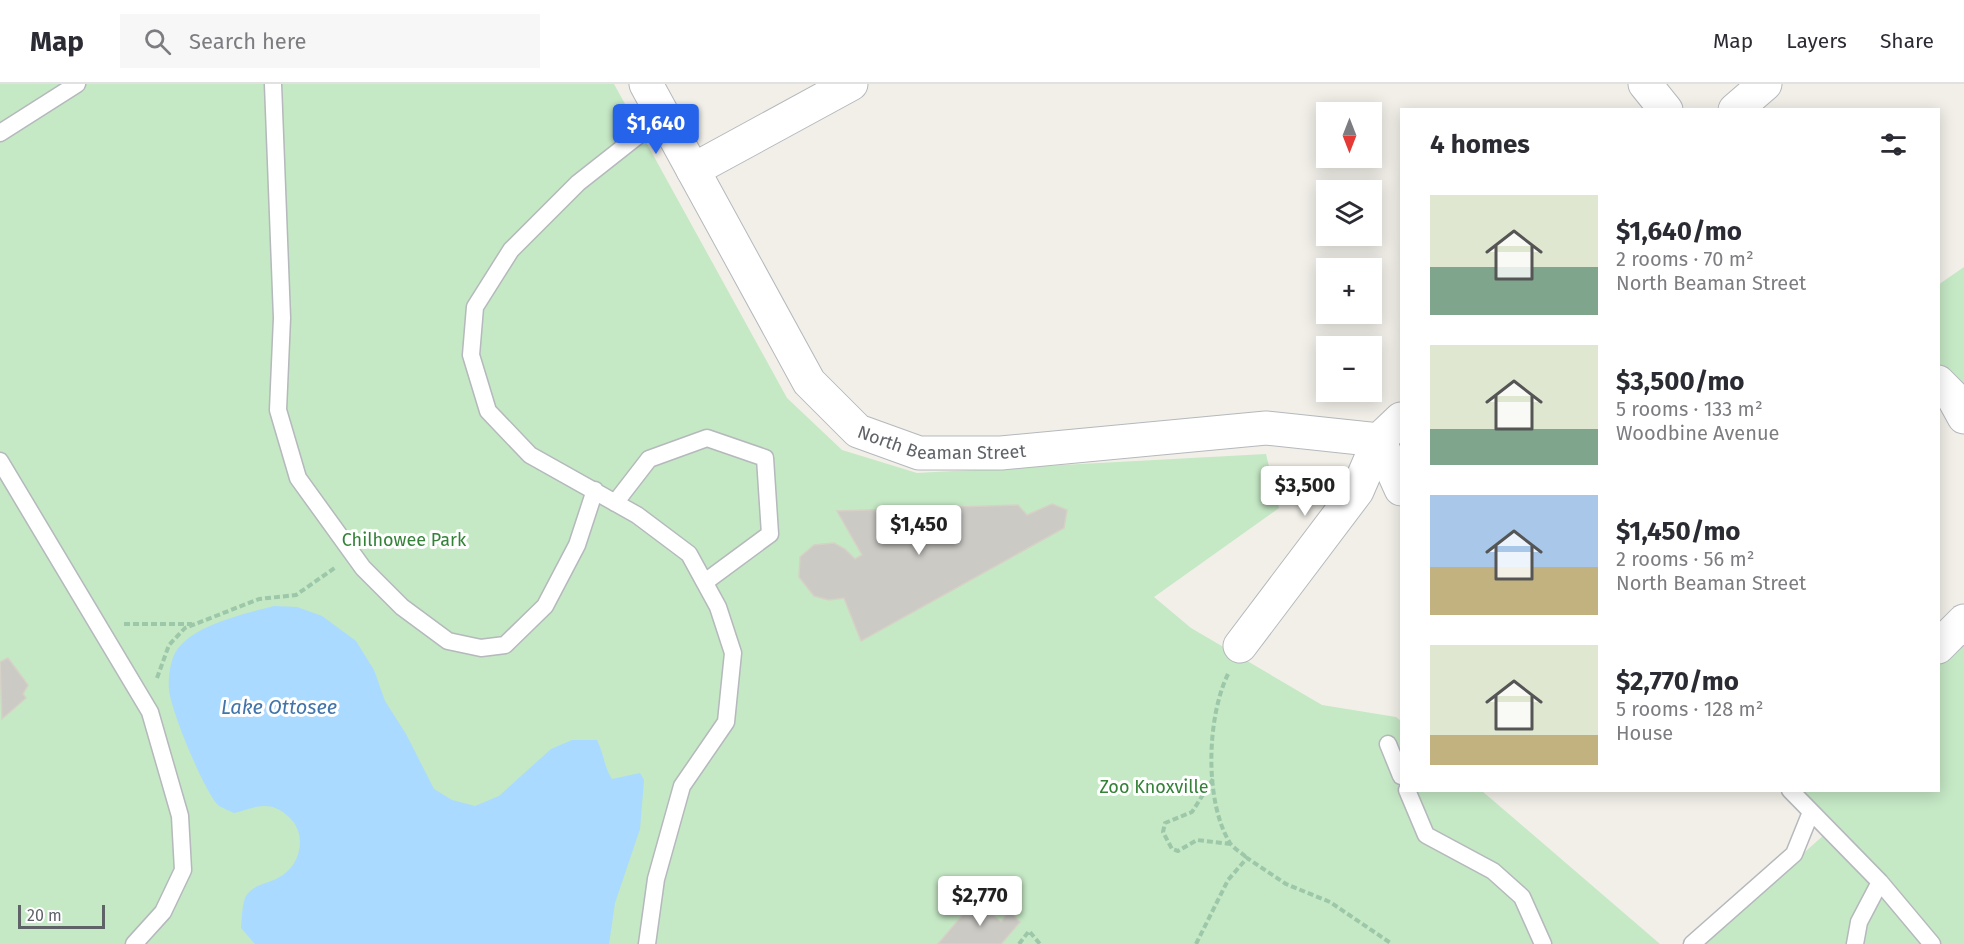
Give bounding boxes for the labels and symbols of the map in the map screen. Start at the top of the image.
north arrow [1316,102,1382,168]
pin: $1,640 [607,104,705,155]
street label: North Beaman Street [855,421,1027,464]
pin: $3,500 [1256,466,1354,517]
pin: $1,450 [870,505,968,556]
park label: Chilhowee Park [342,529,467,551]
water label: Lake Ottosee [221,695,337,719]
park label: Zoo Knoxville [1099,776,1209,798]
pin: $2,770 [931,876,1029,927]
scale bar [18,902,105,930]

